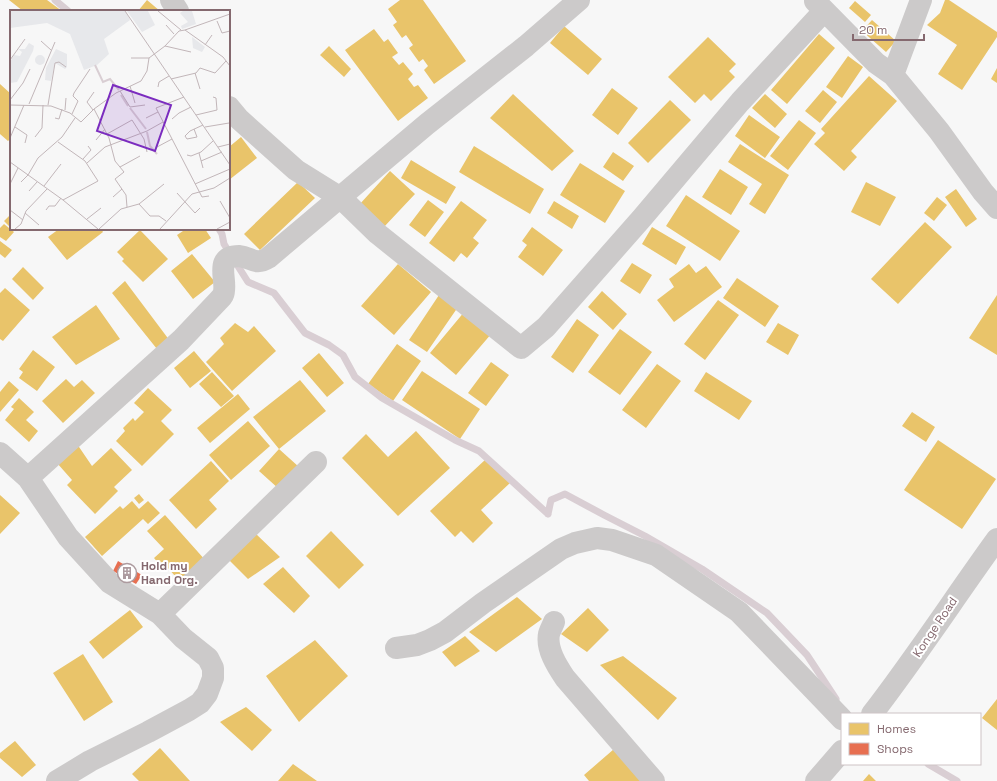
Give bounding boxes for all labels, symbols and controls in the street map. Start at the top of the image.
inset map [10,10,230,230]
scale bar [853,16,924,42]
text: 20 m [859,22,887,38]
place label: Hold my Hand Org. [141,558,198,588]
building icon: Hold my Hand Org. [116,562,138,584]
street label: Konge Road [909,594,961,660]
legend [841,713,981,765]
text: Homes [877,721,916,737]
text: Shops [877,741,913,757]

